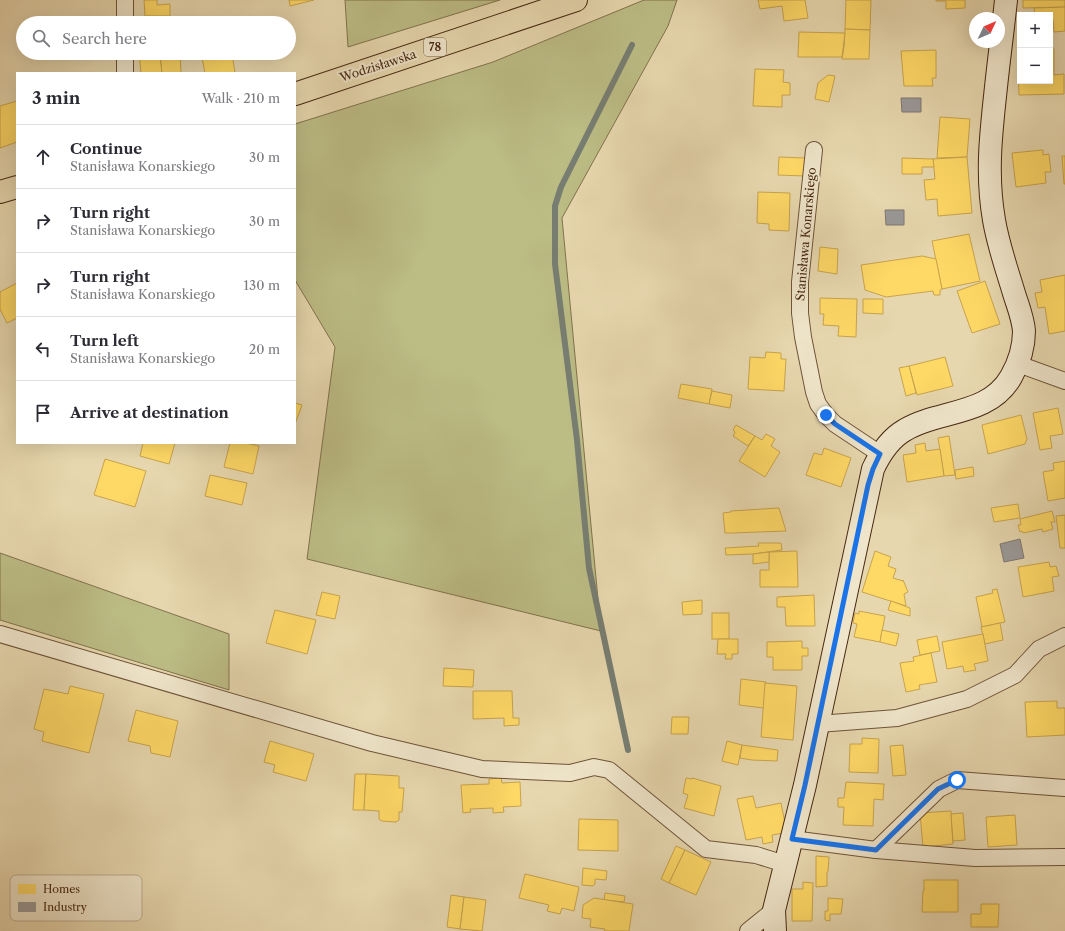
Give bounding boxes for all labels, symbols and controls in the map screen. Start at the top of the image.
north arrow [969,12,1005,48]
map controls [1017,12,1053,84]
button: + [1017,12,1053,48]
search box [16,16,296,60]
icon: search [30,27,52,49]
text: Search here [62,29,147,48]
road number: 78 [424,38,446,56]
street label: Wodzisławska [337,46,419,85]
button: − [1017,48,1053,84]
text: 3 min [32,88,81,108]
text: Walk · 210 m [202,90,280,106]
text: Continue [70,139,142,158]
icon: ahead [32,146,54,168]
text: 30 m [249,149,280,165]
text: Stanisława Konarskiego [70,158,215,174]
street label: Stanisława Konarskiego [792,166,819,301]
text: Turn right [70,203,150,222]
icon: right [32,210,54,232]
text: 30 m [249,213,280,229]
text: Stanisława Konarskiego [70,222,215,238]
text: Turn right [70,267,150,286]
icon: right [32,274,54,296]
text: 130 m [244,277,280,293]
text: Stanisława Konarskiego [70,286,215,302]
text: Turn left [70,331,139,350]
icon: left [32,338,54,360]
text: 20 m [249,341,280,357]
text: Stanisława Konarskiego [70,350,215,366]
icon: arrive [32,402,54,424]
text: Arrive at destination [70,403,229,422]
route end [817,406,835,424]
route start [948,771,966,789]
legend [10,875,142,921]
text: Homes [43,882,80,896]
text: Industry [43,900,88,914]

